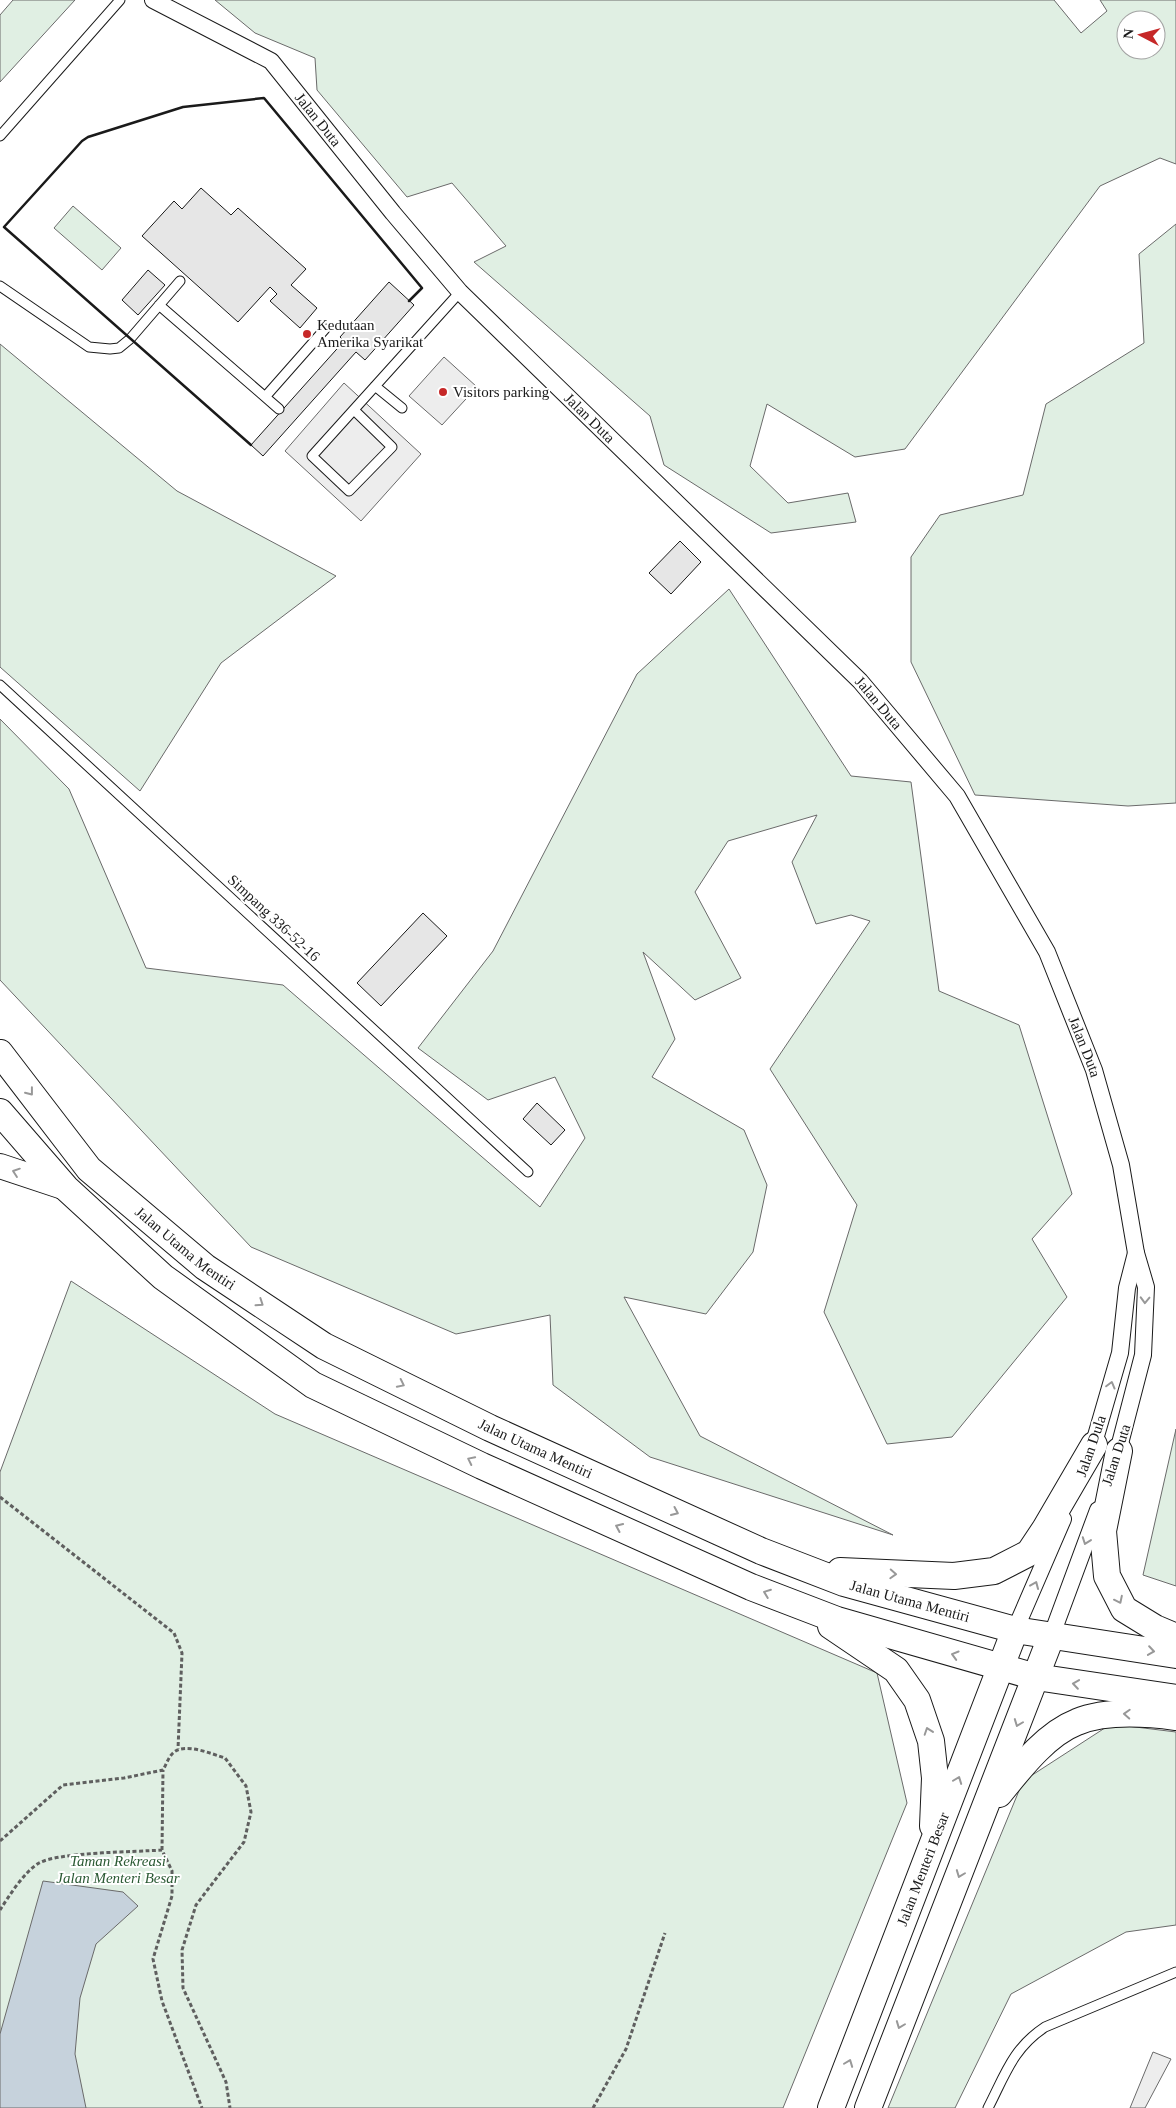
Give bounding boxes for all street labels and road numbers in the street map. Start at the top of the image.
street label: Jalan Duta [292,90,344,150]
street label: Jalan Duta [561,390,618,446]
street label: Jalan Duta [852,673,905,733]
street label: Simpang 336-52-16 [225,871,324,965]
street label: Jalan Duta [1066,1014,1104,1079]
street label: Jalan Utama Mentiri [132,1204,238,1293]
street label: Jalan Dula [1073,1413,1109,1479]
street label: Jalan Utama Mentiri [476,1416,595,1481]
street label: Jalan Duta [1099,1422,1134,1488]
street label: Jalan Utama Mentiri [848,1577,972,1625]
street label: Jalan Menteri Besar [894,1810,952,1928]

